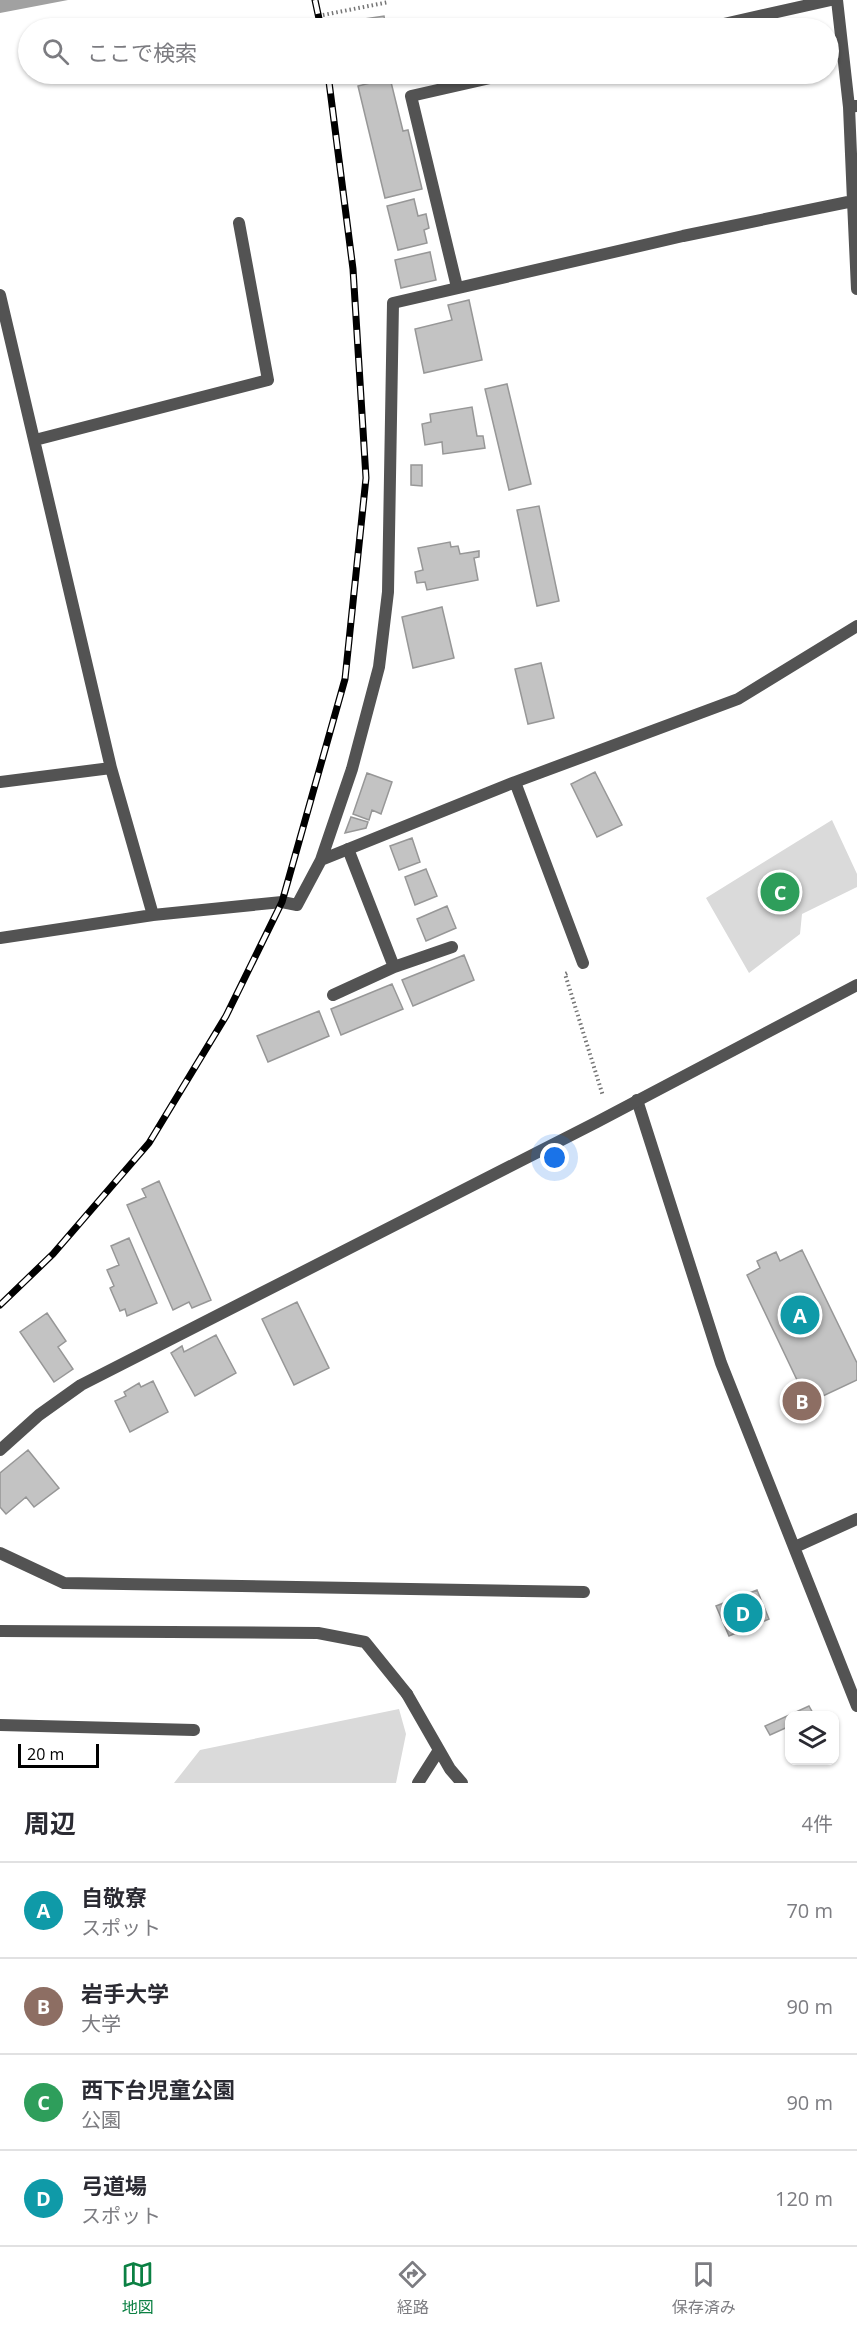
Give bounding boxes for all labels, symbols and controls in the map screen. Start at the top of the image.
search box [18,18,839,84]
icon: search [39,35,72,68]
text: ここで検索 [87,37,197,67]
pin: C [760,870,800,914]
your location [540,1143,569,1172]
pin: A [780,1292,820,1338]
pin: B [782,1378,822,1424]
pin: D [724,1590,762,1636]
map controls [785,1711,839,1765]
button: layers [785,1711,839,1765]
scale bar [18,1741,99,1768]
text: 20 m [27,1743,64,1765]
text: 周辺 [24,1805,76,1841]
text: 4件 [802,1810,833,1837]
text: 自敬寮 [81,1882,147,1912]
text: A [37,1897,50,1924]
text: 70 m [786,1897,833,1924]
text: スポット [81,1914,161,1941]
text: 岩手大学 [81,1978,169,2008]
text: B [37,1993,50,2020]
text: 90 m [786,1993,833,2020]
text: 大学 [81,2010,121,2037]
text: 西下台児童公園 [81,2074,235,2104]
text: C [37,2089,50,2116]
text: 90 m [786,2089,833,2116]
text: 公園 [81,2106,121,2133]
text: 弓道場 [81,2170,147,2200]
text: D [36,2185,51,2212]
text: 120 m [775,2185,833,2212]
text: スポット [81,2202,161,2229]
tab: 地図 [121,2258,154,2318]
tab: 経路 [396,2258,429,2318]
tab: 保存済み [672,2258,736,2318]

